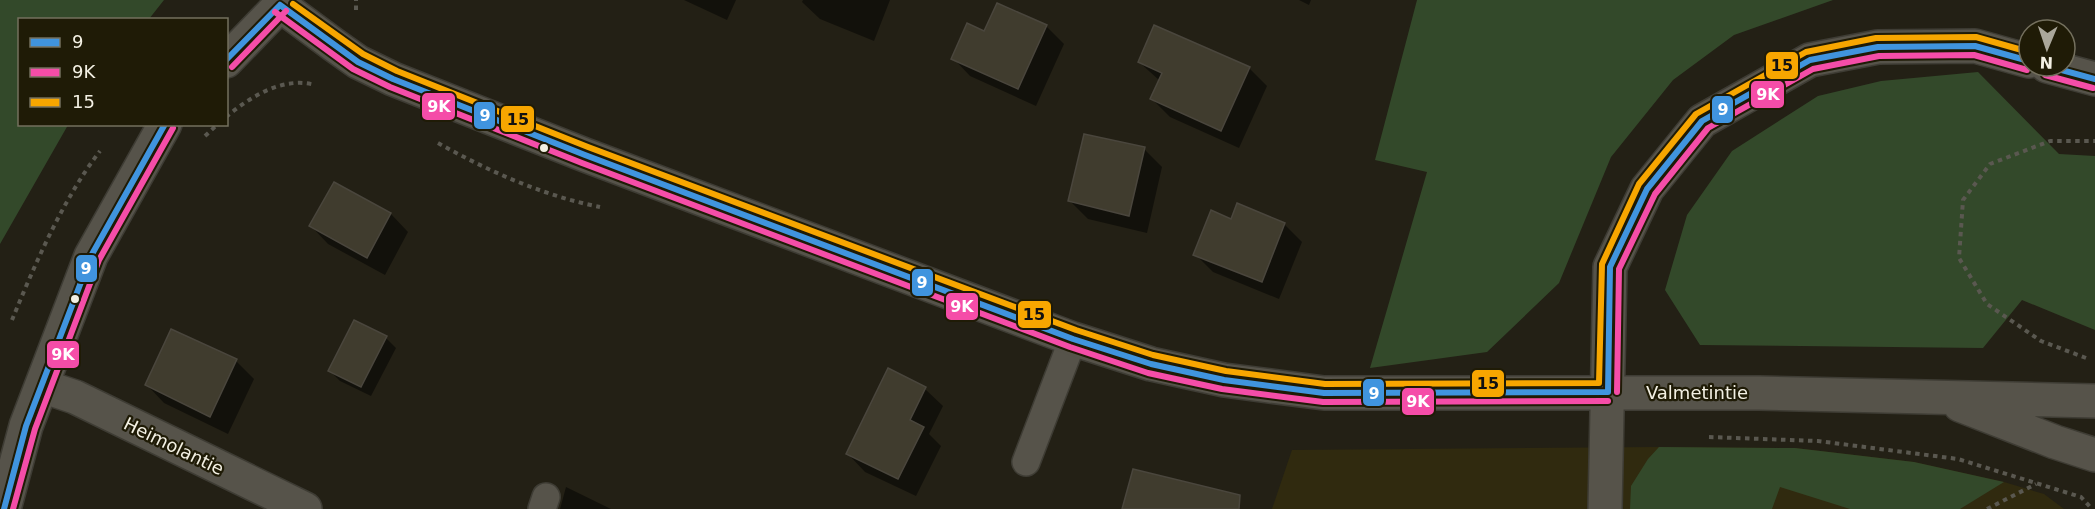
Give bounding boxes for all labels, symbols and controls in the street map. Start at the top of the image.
legend [18,18,228,126]
north arrow [2017,18,2077,78]
text: 9 [72,31,83,52]
line badge: 15 [1765,51,1799,80]
text: N [2039,53,2054,72]
text: 15 [1771,56,1793,75]
text: 9K [72,61,96,82]
line badge: 9K [1750,80,1785,109]
text: 9K [1756,85,1780,104]
text: 15 [72,91,95,112]
line badge: 9K [421,92,456,121]
line badge: 9 [1711,95,1734,124]
text: 9K [427,97,451,116]
text: 9 [1717,100,1729,119]
line badge: 9 [473,101,496,130]
line badge: 15 [500,105,535,133]
text: 9 [479,106,491,125]
text: 15 [507,110,529,129]
unlabelled marker [538,142,550,154]
line badge: 9 [75,254,98,283]
text: 9 [80,259,92,278]
line badge: 9 [911,268,934,297]
text: 9 [916,273,928,292]
line badge: 9K [945,292,979,321]
unlabelled marker [69,293,81,305]
text: 9K [950,297,974,316]
line badge: 15 [1017,300,1052,329]
text: 15 [1023,305,1045,324]
line badge: 9K [46,340,80,369]
text: 9K [51,345,75,364]
line badge: 15 [1471,369,1505,398]
text: 15 [1477,374,1499,393]
line badge: 9 [1362,378,1385,407]
street label: Valmetintie [1646,382,1748,403]
text: 9 [1368,384,1380,403]
line badge: 9K [1401,387,1435,416]
text: 9K [1406,392,1430,411]
street label: Heimolantie [121,413,227,479]

